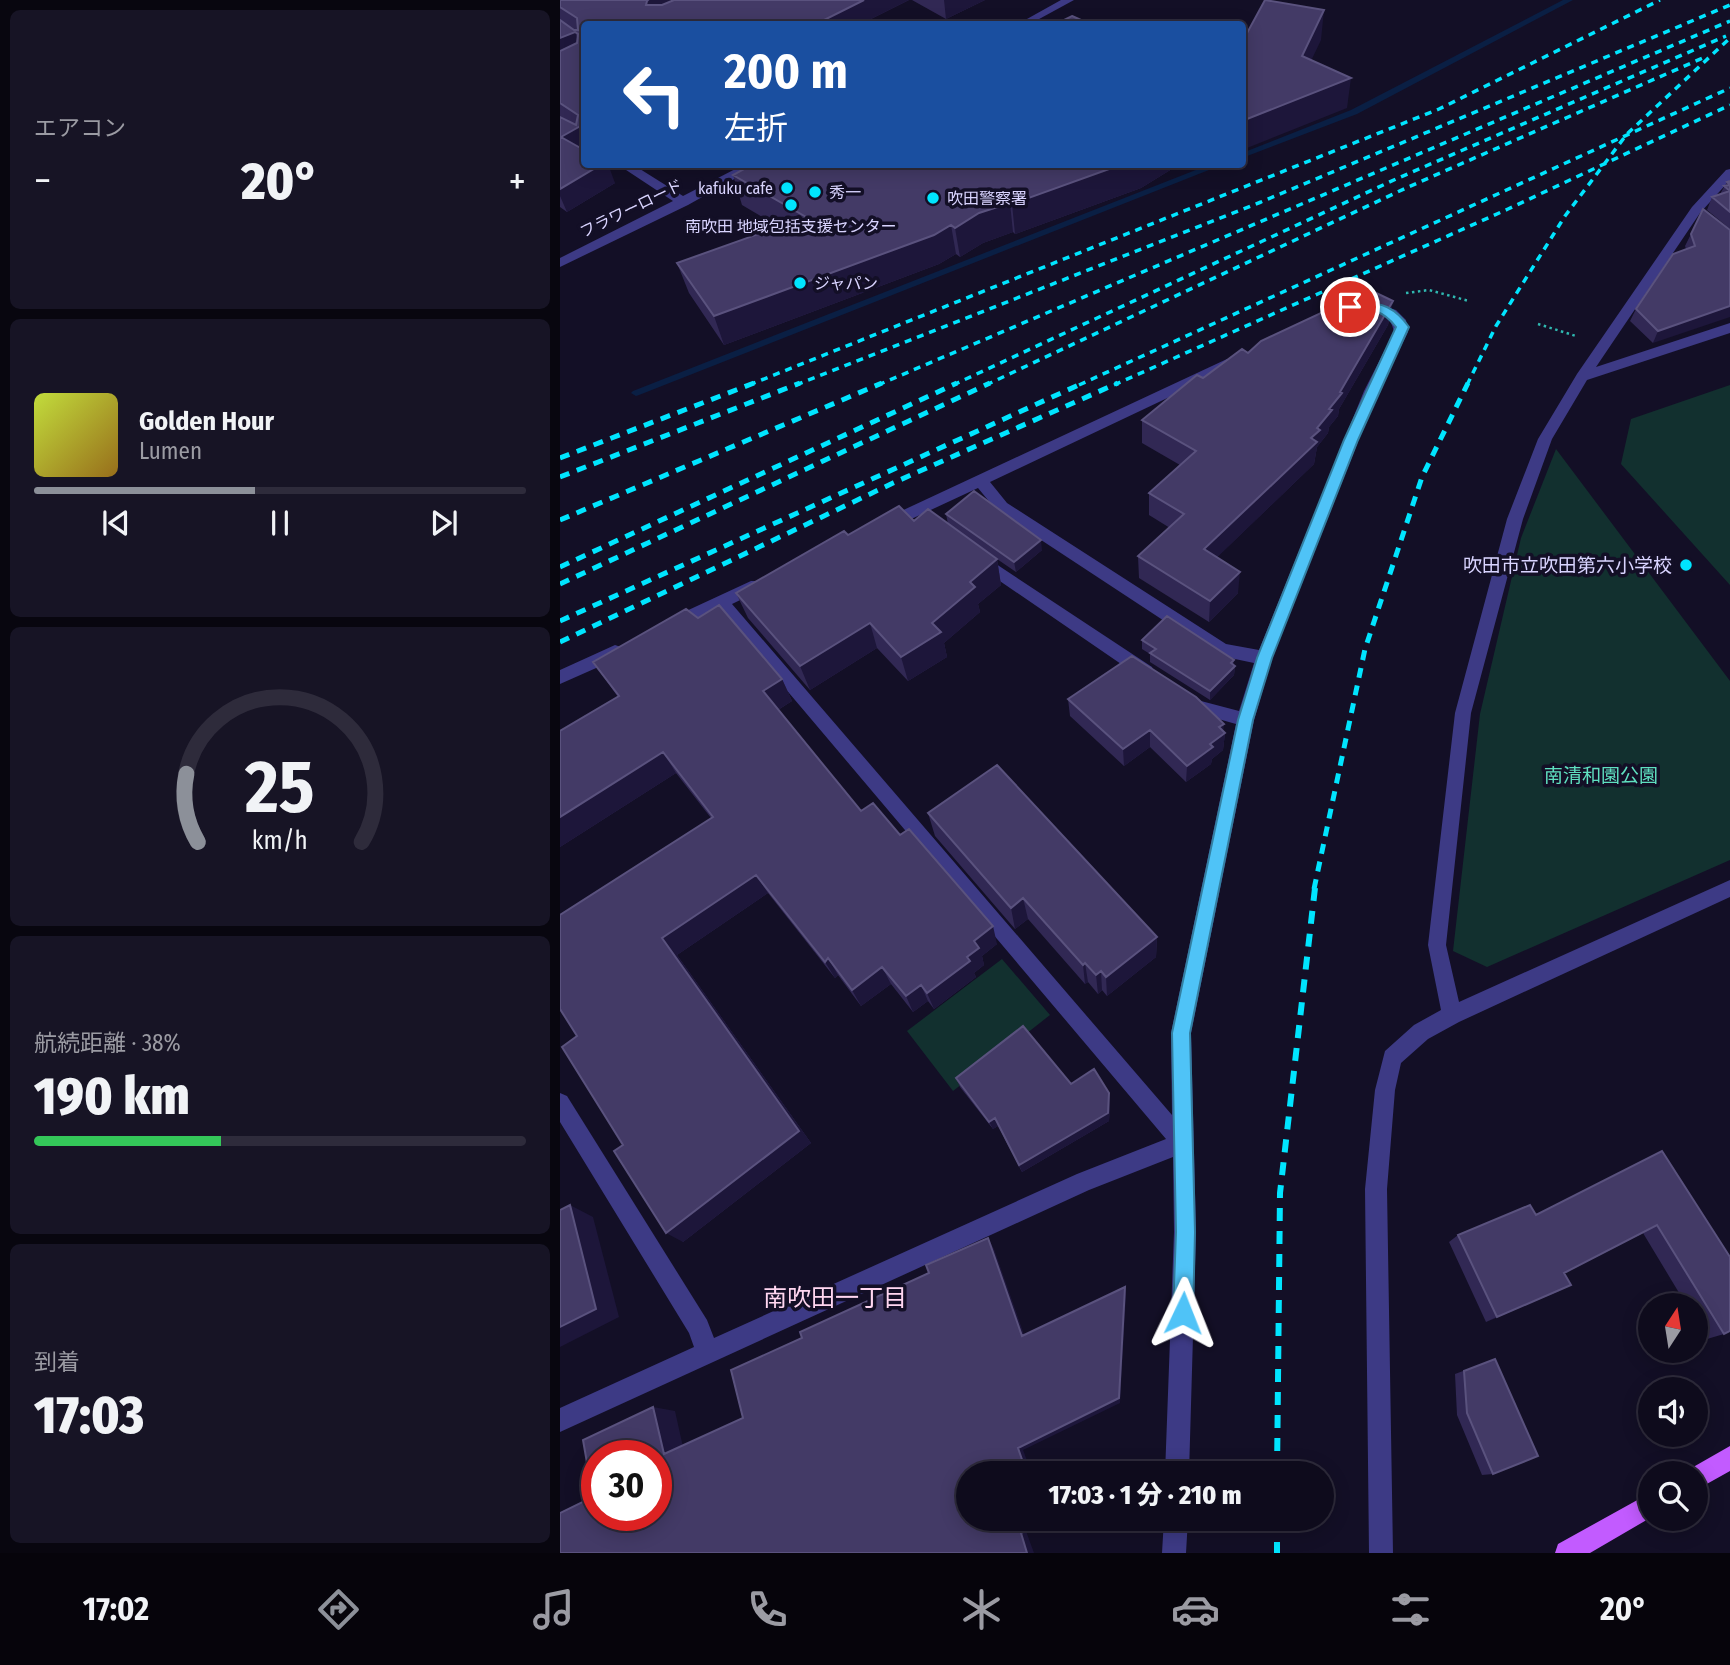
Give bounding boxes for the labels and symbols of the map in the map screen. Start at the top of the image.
street label: フラワーロード [577,175,686,242]
place label: kafuku cafe [698,179,773,198]
marker: kafuku cafe [779,180,795,196]
place label: 秀一 [829,183,861,202]
marker: 秀一 [807,184,823,200]
place label: 吹田警察署 [947,189,1027,208]
marker: 吹田警察署 [925,190,941,206]
marker: 南吹田 地域包括支援センター [783,197,799,213]
place label: 南吹田 地域包括支援センター [685,217,897,236]
place label: ジャパン [814,274,878,293]
marker: ジャパン [792,275,808,291]
pin [1320,277,1380,337]
place label: 吹田市立吹田第六小学校 [1463,554,1672,577]
marker: 吹田市立吹田第六小学校 [1678,557,1694,573]
park label: 南清和園公園 [1544,764,1658,787]
position arrow [1146,1276,1220,1350]
district label: 南吹田一丁目 [763,1284,907,1312]
north arrow [1638,1293,1708,1363]
speed limit sign: 30 [581,1440,672,1531]

